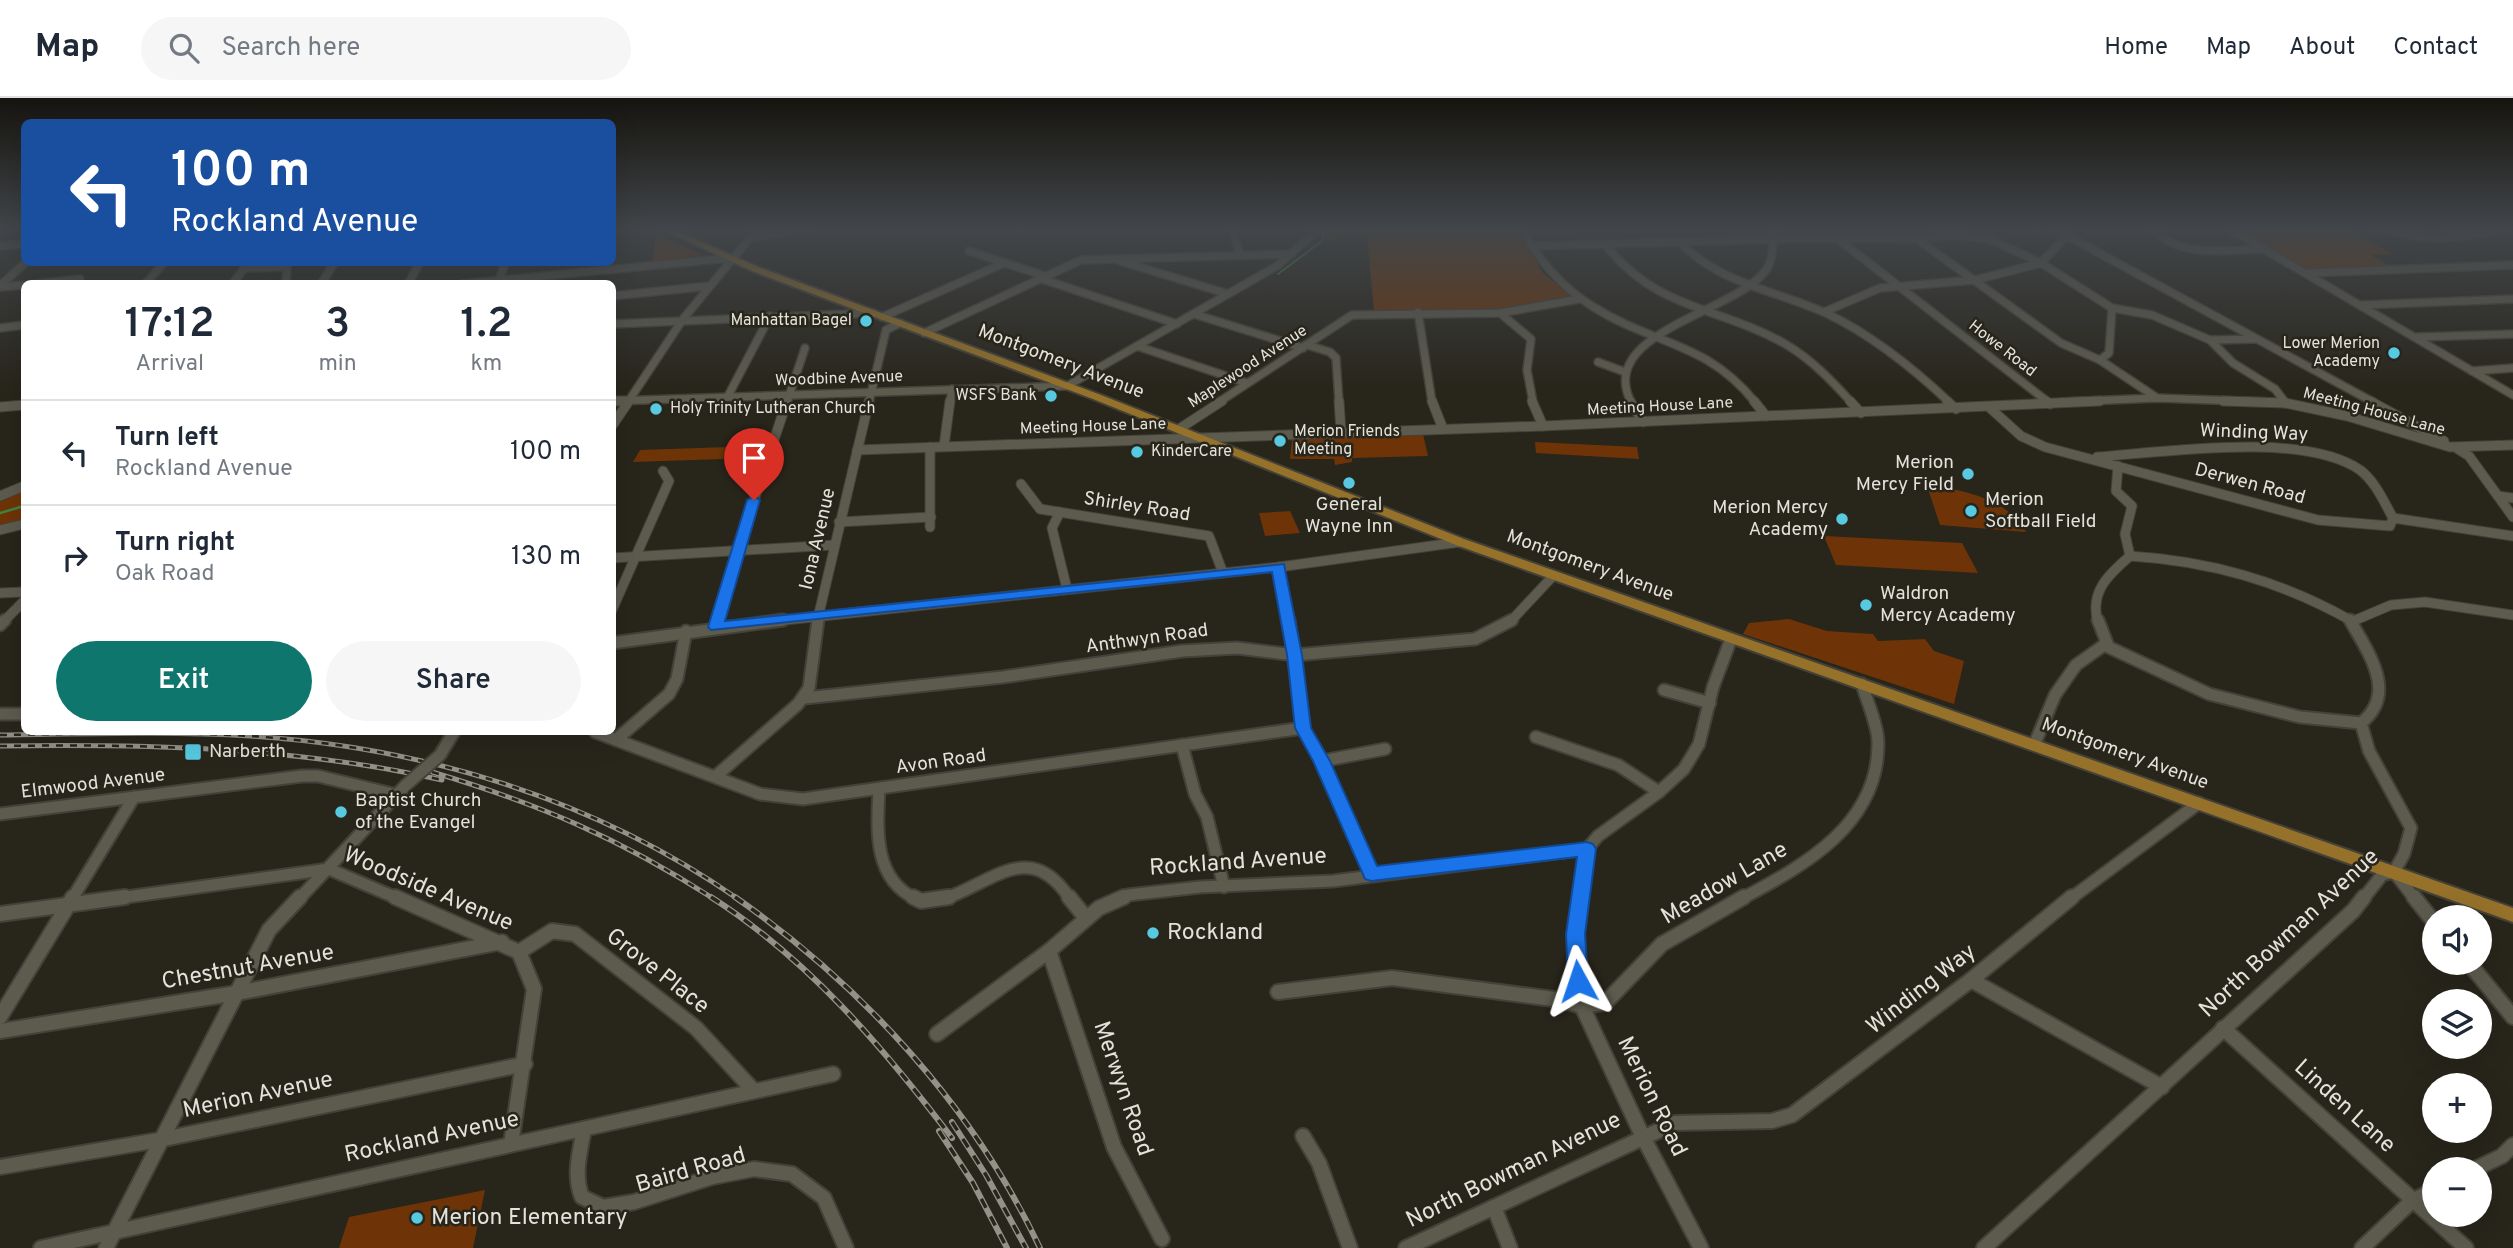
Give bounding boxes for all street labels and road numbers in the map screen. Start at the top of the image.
street label: Howe Road [1964,316,2040,382]
street label: Montgomery Avenue [975,319,1147,405]
street label: Maplewood Avenue [1185,321,1311,413]
street label: Woodbine Avenue [775,367,903,391]
street label: Meeting House Lane [2301,383,2447,441]
street label: Meeting House Lane [1586,393,1734,421]
street label: Meeting House Lane [1020,414,1166,440]
street label: Winding Way [2199,419,2309,447]
street label: Derwen Road [2192,458,2308,510]
street label: Iona Avenue [795,486,841,592]
street label: Shirley Road [1082,487,1192,527]
street label: Montgomery Avenue [1503,525,1677,607]
street label: Anthwyn Road [1084,619,1210,659]
street label: Montgomery Avenue [2038,713,2212,795]
street label: Avon Road [894,744,988,780]
street label: Elmwood Avenue [19,763,167,805]
street label: Meadow Lane [1656,836,1794,932]
street label: Woodside Avenue [339,841,517,939]
street label: Rockland Avenue [1148,842,1328,884]
street label: North Bowman Avenue [2194,843,2386,1025]
street label: Grove Place [599,923,715,1021]
street label: Winding Way [1861,938,1983,1042]
street label: Chestnut Avenue [159,939,337,997]
street label: Merwyn Road [1085,1018,1159,1160]
street label: Merion Road [1609,1032,1693,1162]
street label: Linden Lane [2287,1054,2401,1160]
street label: Merion Avenue [180,1066,336,1126]
street label: Rockland Avenue [342,1105,522,1171]
street label: North Bowman Avenue [1402,1106,1626,1236]
street label: Baird Road [633,1141,749,1201]

